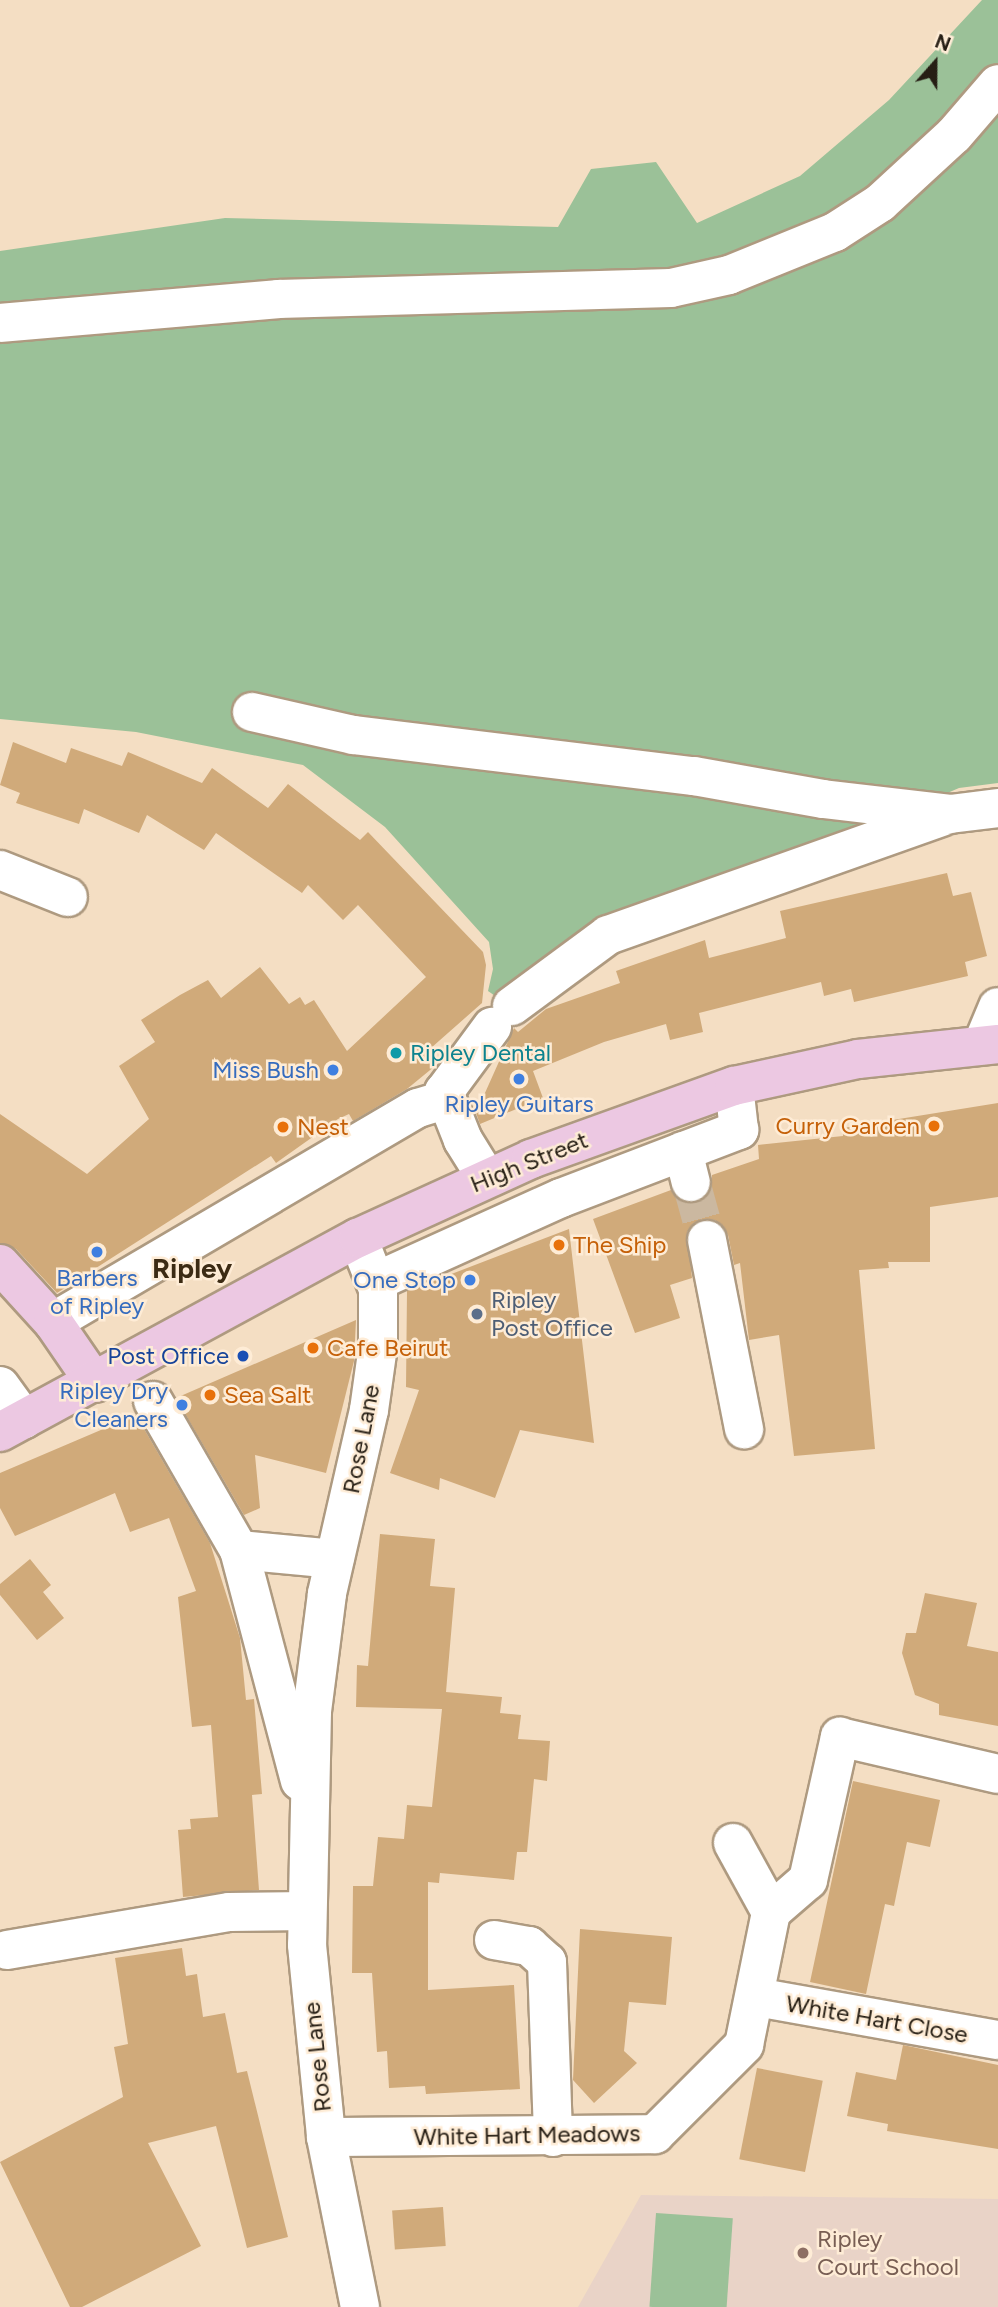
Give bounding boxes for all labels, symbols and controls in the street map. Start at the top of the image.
north arrow [900,28,970,98]
text: N [932,30,954,56]
place label: Ripley Dental [410,1039,551,1067]
marker: Ripley Dental [388,1045,404,1061]
place label: Miss Bush [212,1056,319,1084]
marker: Miss Bush [325,1062,341,1078]
marker: Ripley Guitars [511,1071,527,1087]
place label: Ripley Guitars [444,1090,594,1118]
place label: Curry Garden [775,1112,920,1140]
place label: Nest [297,1113,349,1141]
marker: Curry Garden [926,1118,942,1134]
marker: Nest [275,1119,291,1135]
street label: High Street [466,1125,592,1199]
place label: The Ship [573,1231,667,1259]
marker: The Ship [551,1237,567,1253]
marker: Barbers of Ripley [89,1244,105,1260]
district label: Ripley [152,1251,232,1285]
place label: Barbers of Ripley [50,1264,144,1320]
place label: One Stop [353,1266,456,1294]
marker: One Stop [462,1272,478,1288]
place label: Ripley Post Office [491,1286,613,1342]
marker: Ripley Post Office [469,1306,485,1322]
place label: Cafe Beirut [327,1334,448,1362]
marker: Cafe Beirut [305,1340,321,1356]
place label: Post Office [107,1342,229,1370]
marker: Post Office [235,1348,251,1364]
place label: Ripley Dry Cleaners [59,1377,168,1433]
place label: Sea Salt [224,1381,311,1409]
street label: Rose Lane [336,1382,386,1496]
marker: Sea Salt [202,1387,218,1403]
marker: Ripley Dry Cleaners [174,1397,190,1413]
street label: White Hart Close [784,1989,970,2049]
street label: Rose Lane [297,2001,337,2113]
street label: White Hart Meadows [413,2119,641,2151]
place label: Ripley Court School [817,2225,959,2281]
marker: Ripley Court School [795,2245,811,2261]

